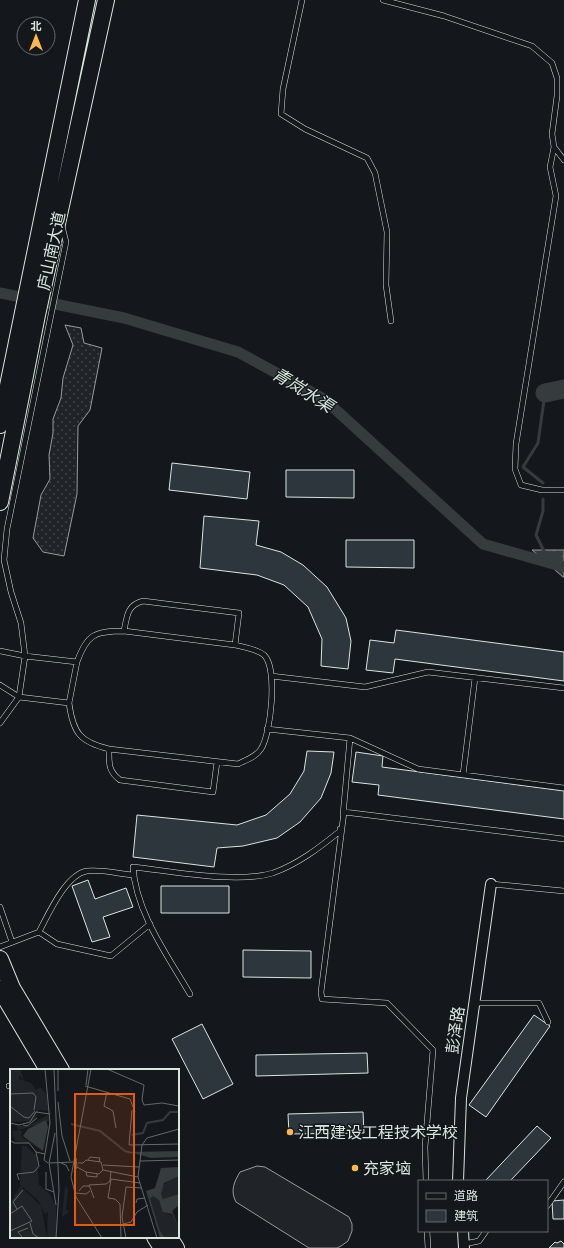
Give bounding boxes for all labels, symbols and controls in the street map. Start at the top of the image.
north arrow [16,16,56,56]
text: 北 [31,21,42,32]
street label: 庐山南大道 [35,210,68,292]
water label: 青岚水渠 [269,364,339,417]
street label: 彭泽路 [444,1005,467,1055]
inset map [10,1069,179,1238]
place label: 江西建设工程技术学校 [298,1124,458,1141]
marker: 江西建设工程技术学校 [285,1127,295,1137]
place label: 充家垴 [363,1160,411,1177]
marker: 充家垴 [350,1163,360,1173]
legend [418,1180,548,1232]
text: 道路 [454,1189,478,1202]
text: 建筑 [454,1209,478,1222]

